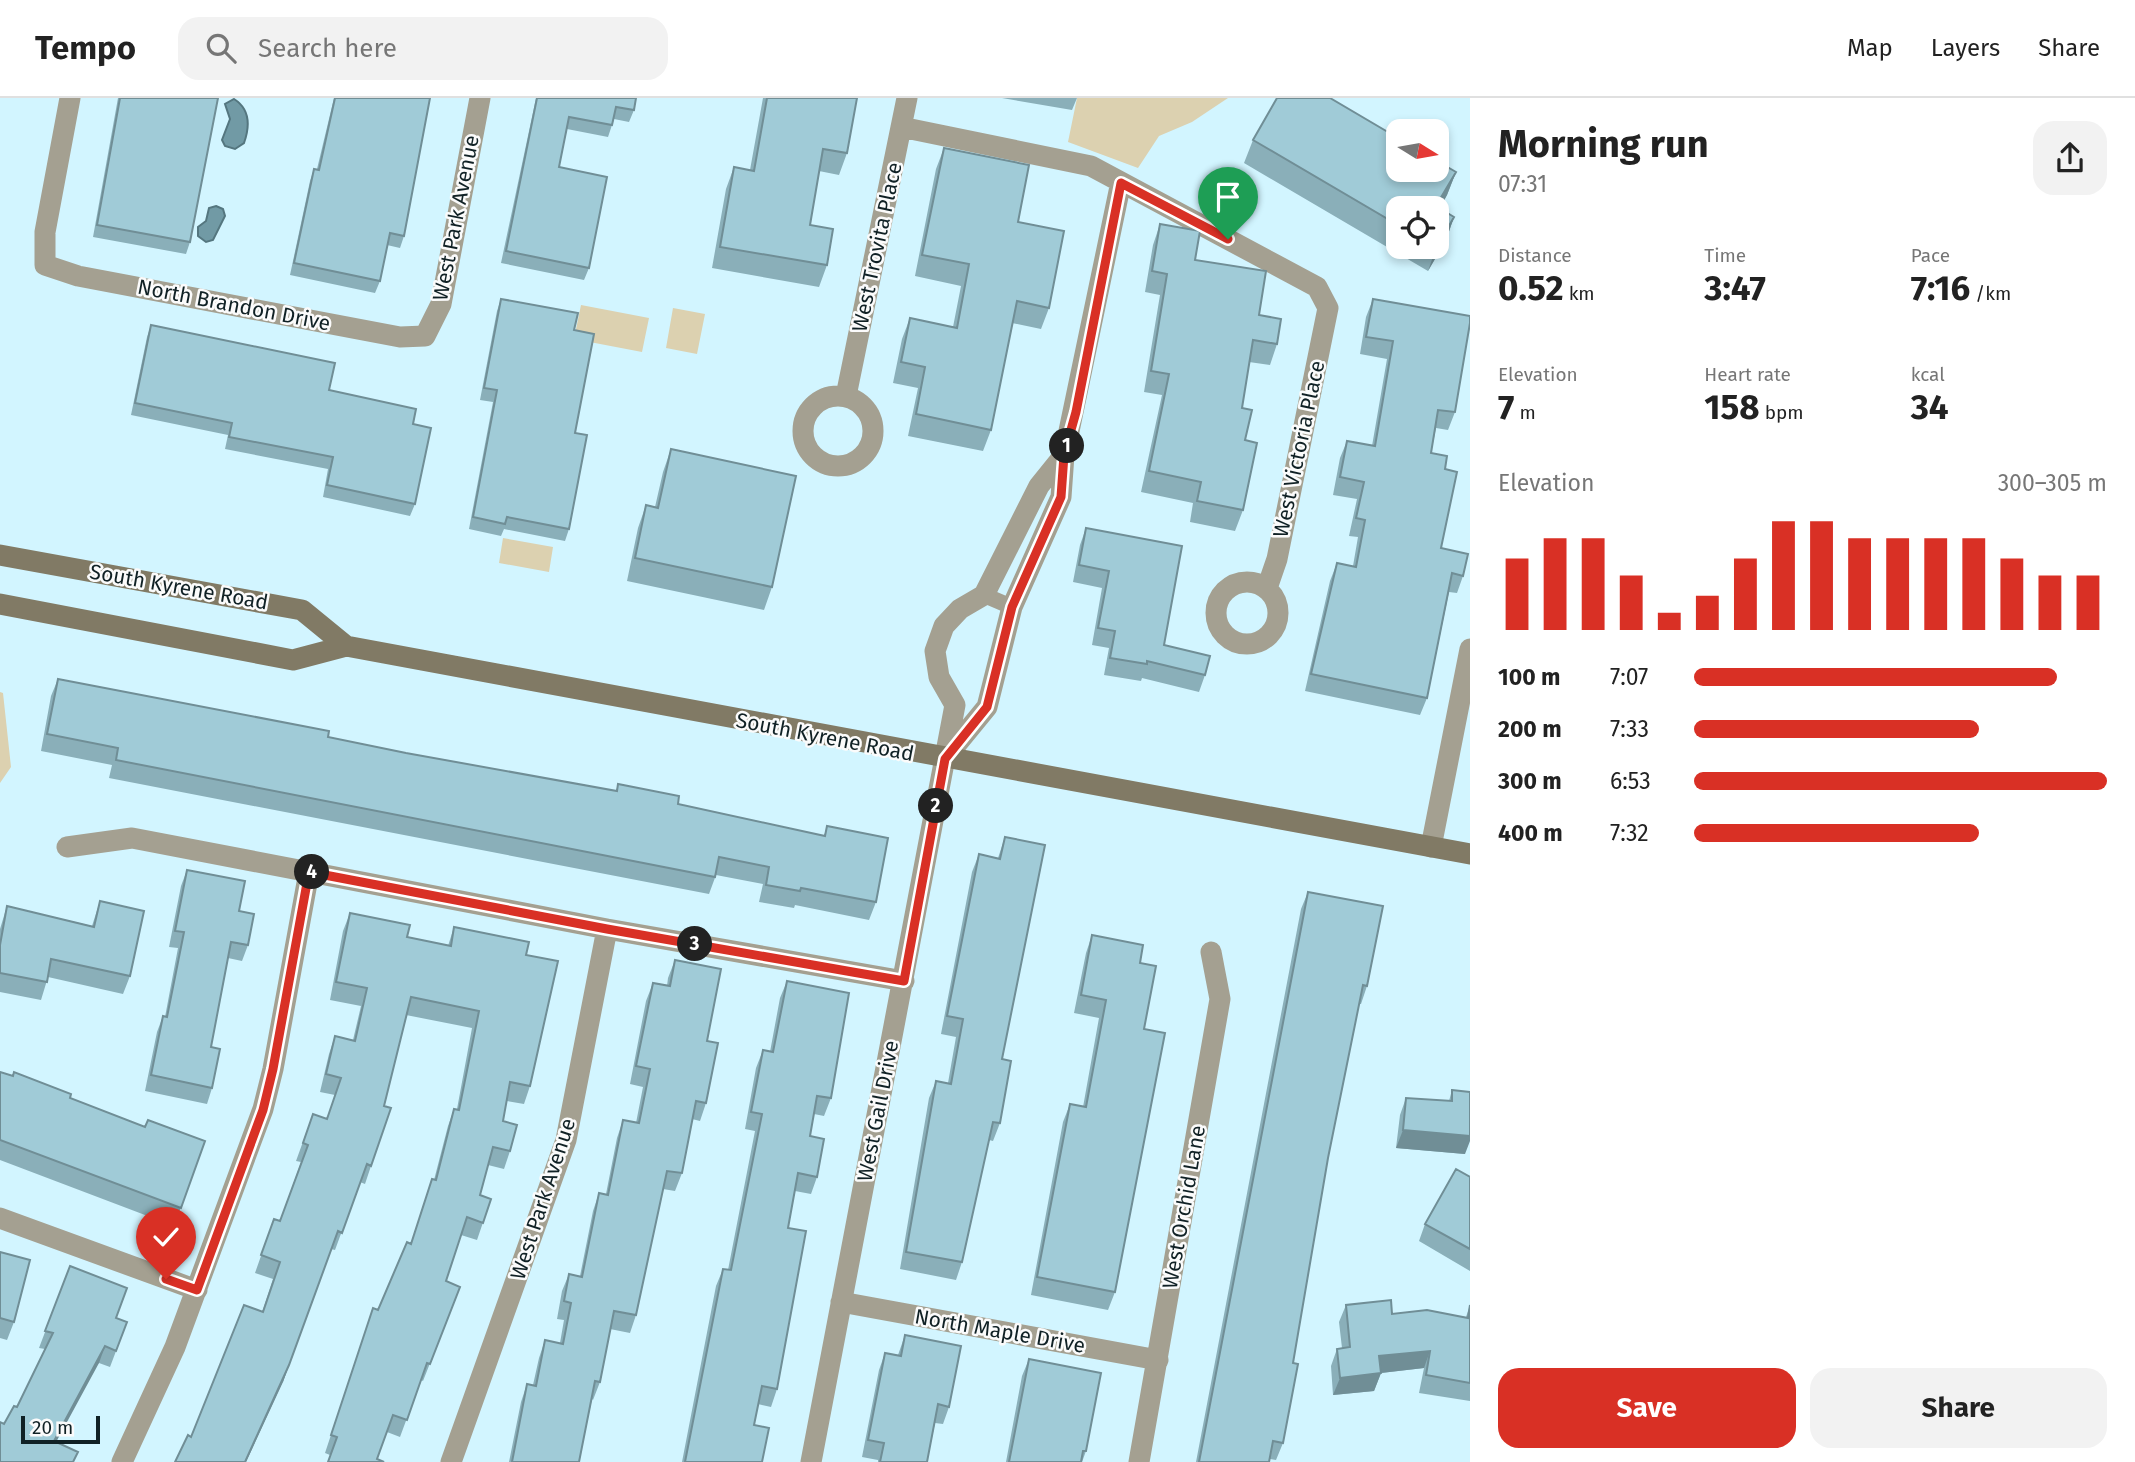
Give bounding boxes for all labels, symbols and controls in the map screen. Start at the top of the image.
search box [178,17,668,80]
text: Tempo [35,28,136,68]
icon: search [202,29,240,67]
text: Search here [258,33,397,64]
text: Map [1847,34,1893,62]
text: Layers [1931,34,2000,62]
text: Share [2038,34,2100,62]
north arrow [1386,119,1449,182]
map controls [1386,119,1449,259]
text: Morning run [1498,121,1709,167]
button: share [2033,121,2107,195]
street label: West Park Avenue [427,133,485,303]
street label: West Trovita Place [846,160,908,334]
pin [1198,167,1258,239]
text: 07:31 [1498,170,1547,198]
icon: arrive [1209,178,1247,216]
button: locate [1386,196,1449,259]
text: Distance [1498,244,1572,267]
text: Time [1704,244,1746,267]
text: Pace [1911,244,1950,267]
text: 0.52 [1498,267,1564,309]
text: 3:47 [1704,267,1766,309]
text: 7:16 [1911,267,1970,309]
street label: North Brandon Drive [135,274,333,336]
text: km [1564,282,1595,305]
text: /km [1970,282,2011,305]
street label: West Victoria Place [1268,358,1330,540]
text: Elevation [1498,363,1578,386]
text: Heart rate [1704,363,1791,386]
text: kcal [1911,363,1945,386]
text: 7 [1498,386,1514,428]
text: 158 [1704,386,1760,428]
text: 34 [1911,386,1949,428]
text: m [1514,401,1536,424]
text: bpm [1760,401,1804,424]
pin: 1 [1050,428,1084,464]
text: 1 [1062,434,1071,457]
text: Elevation [1498,469,1594,497]
text: 300–305 m [1998,469,2107,497]
street label: South Kyrene Road [88,559,270,615]
text: 100 m [1498,663,1560,691]
text: 7:07 [1610,663,1648,691]
street label: South Kyrene Road [734,707,916,767]
text: 200 m [1498,715,1562,743]
text: 7:33 [1610,715,1649,743]
text: 300 m [1498,767,1562,795]
text: 6:53 [1610,767,1651,795]
pin: 2 [918,788,954,824]
text: 2 [931,794,940,817]
text: 400 m [1498,819,1563,847]
text: 7:32 [1610,819,1649,847]
pin: 4 [294,854,330,890]
text: 4 [306,860,317,883]
pin: 3 [678,926,712,962]
text: 3 [690,932,699,955]
street label: West Gail Drive [852,1038,904,1184]
street label: West Park Avenue [505,1115,581,1283]
street label: West Orchid Lane [1157,1123,1211,1291]
pin [136,1207,196,1279]
icon: check [147,1218,185,1256]
street label: North Maple Drive [913,1303,1087,1359]
button: Save [1498,1368,1796,1448]
button: Share [1810,1368,2107,1448]
scale bar [21,1413,100,1445]
text: 20 m [32,1416,73,1439]

